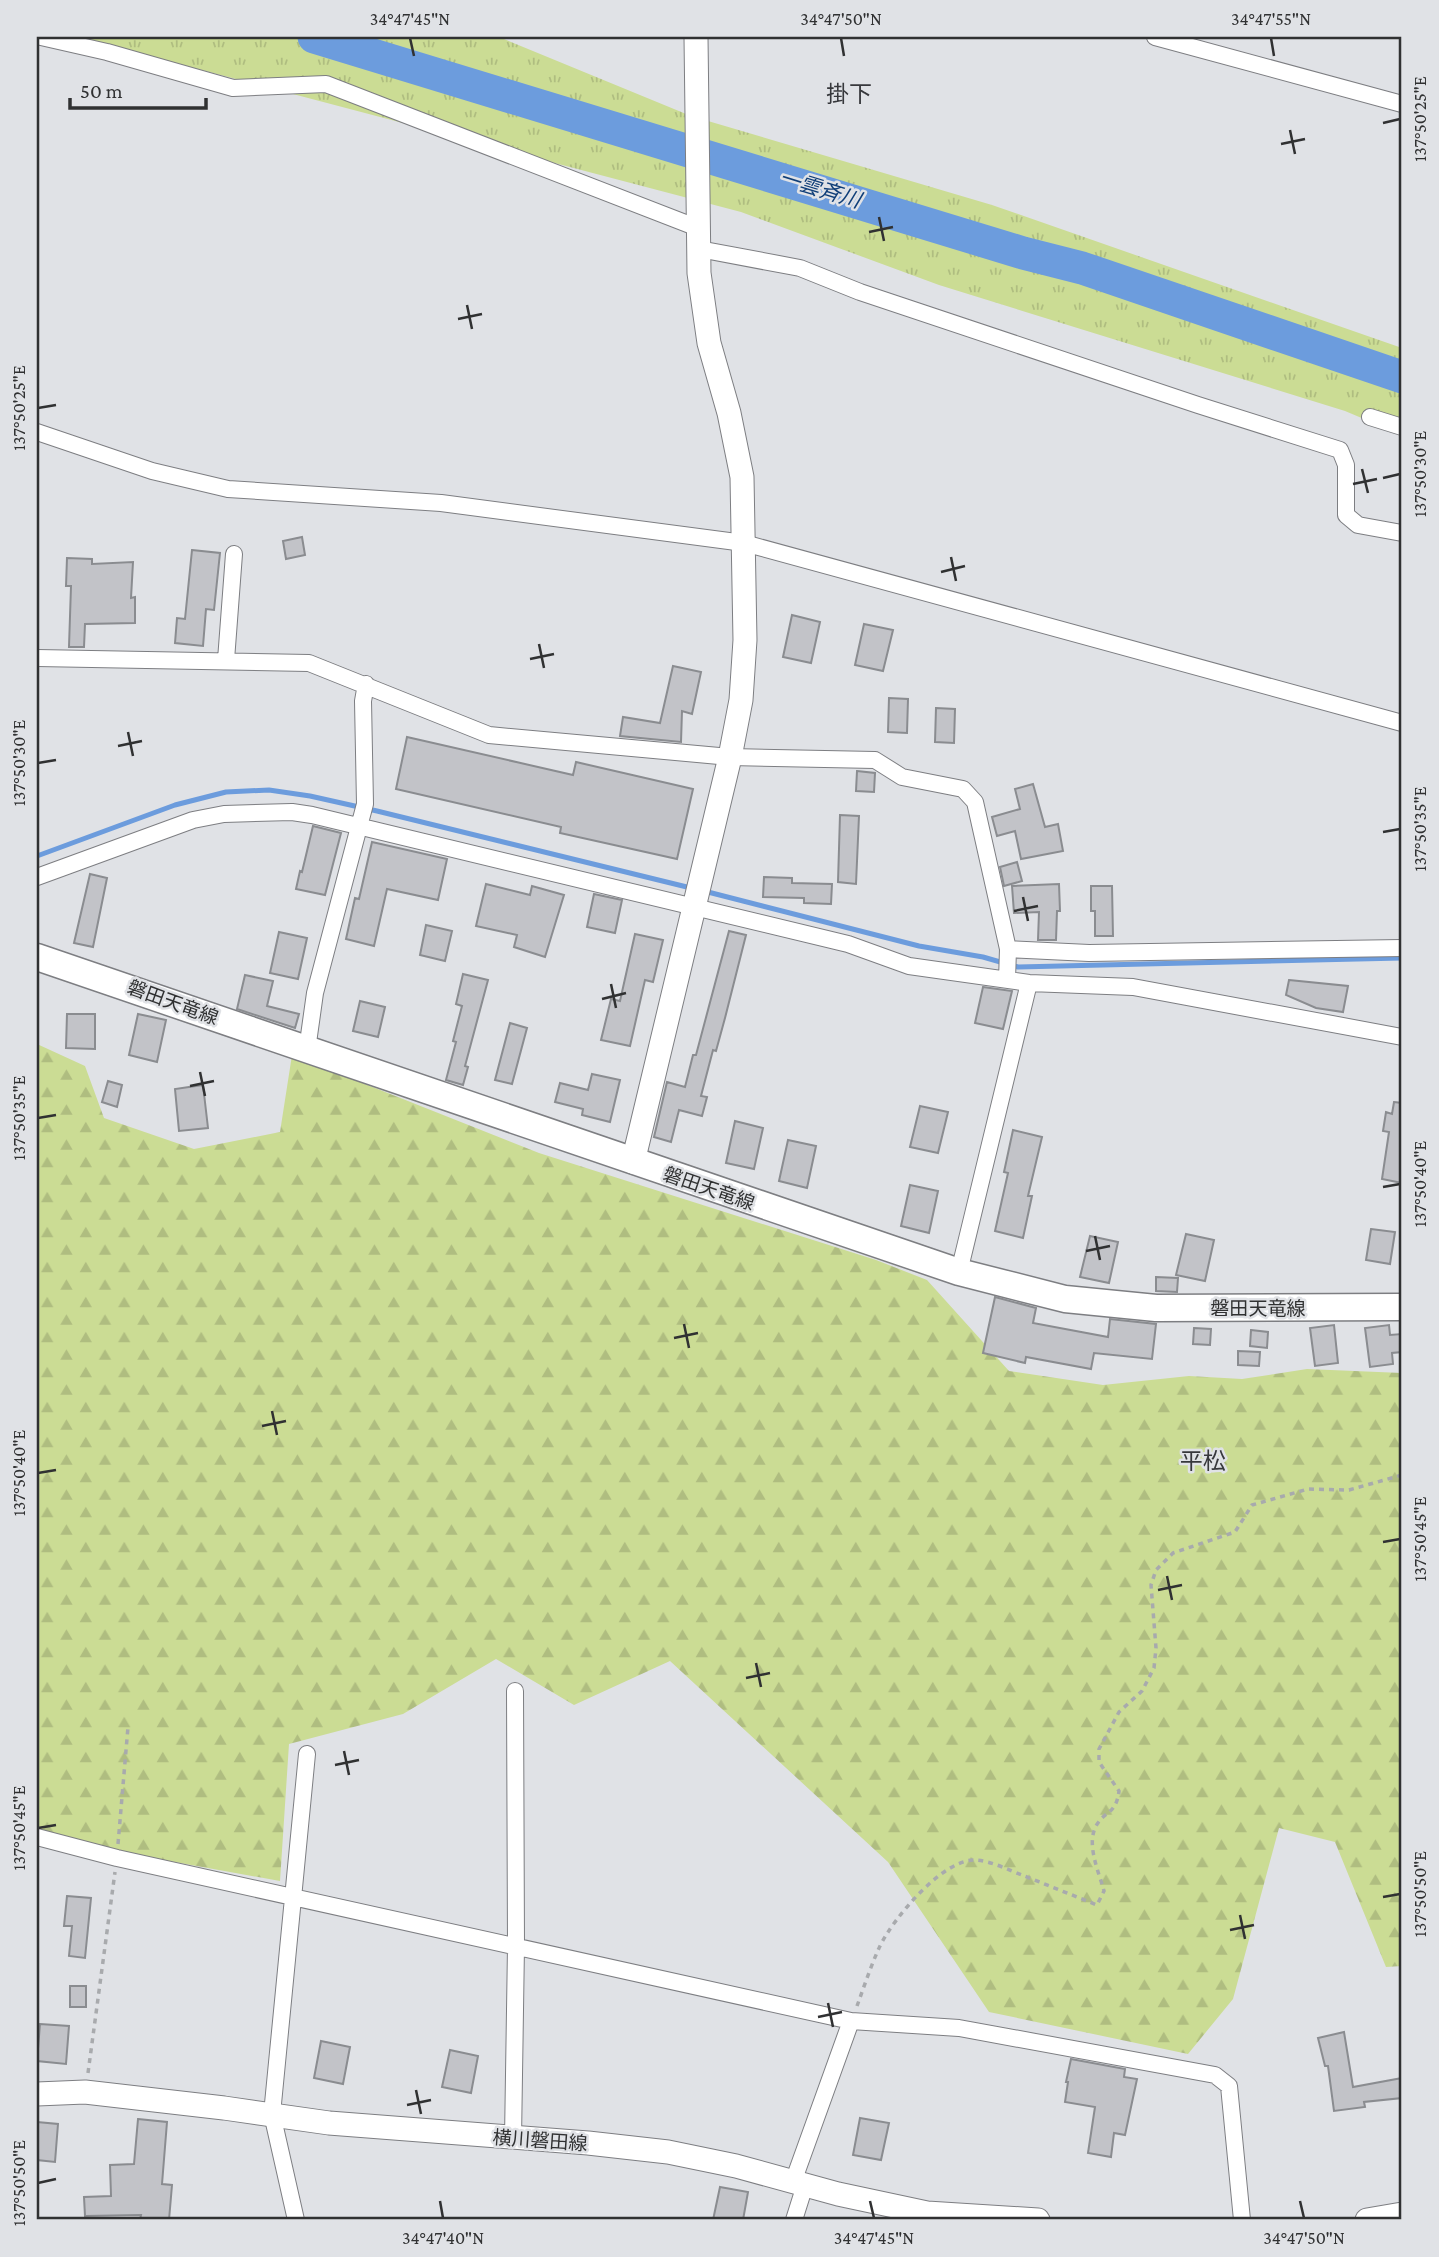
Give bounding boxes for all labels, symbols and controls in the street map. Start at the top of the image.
text: 34°47'45"N [370,9,450,29]
text: 34°47'50"N [800,9,882,29]
text: 34°47'55"N [1231,9,1311,29]
scale bar [70,66,206,110]
text: 137°50'25"E [1410,76,1430,162]
text: 50 m [80,79,123,103]
district label: 掛下 [826,81,872,107]
water label: 一雲斉川 [776,165,866,213]
text: 137°50'25"E [9,365,29,451]
text: 137°50'30"E [1410,431,1430,517]
text: 137°50'30"E [9,720,29,806]
text: 137°50'35"E [1410,786,1430,872]
street label: 磐田天竜線 [125,976,221,1029]
text: 137°50'35"E [9,1075,29,1161]
text: 137°50'40"E [1410,1140,1430,1227]
street label: 磐田天竜線 [660,1163,757,1214]
street label: 磐田天竜線 [1210,1298,1306,1319]
text: 137°50'40"E [9,1429,29,1516]
district label: 平松 [1180,1448,1226,1474]
text: 137°50'45"E [1410,1496,1430,1582]
text: 137°50'45"E [9,1785,29,1871]
text: 137°50'50"E [1410,1851,1430,1937]
street label: 横川磐田線 [492,2127,588,2154]
text: 137°50'50"E [9,2140,29,2226]
text: 34°47'40"N [402,2228,484,2248]
text: 34°47'45"N [834,2228,914,2248]
text: 34°47'50"N [1263,2228,1345,2248]

